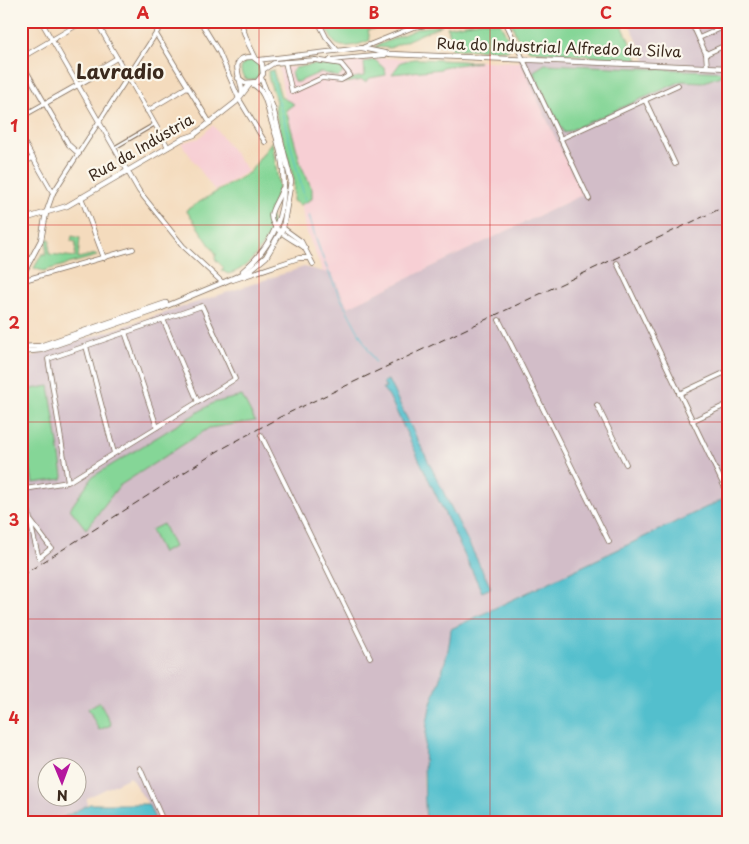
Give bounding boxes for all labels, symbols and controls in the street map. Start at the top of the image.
text: A [137,0,150,24]
text: B [369,0,380,24]
text: C [600,0,612,24]
street label: Rua do Industrial Alfredo da Silva [436,31,683,62]
district label: Lavradio [76,56,164,86]
street label: Rua da Indústria [83,107,198,186]
text: 1 [10,113,18,137]
text: 2 [8,310,20,334]
text: 3 [9,507,19,531]
text: 4 [9,705,20,729]
north arrow [38,756,88,806]
text: N [57,785,68,806]

